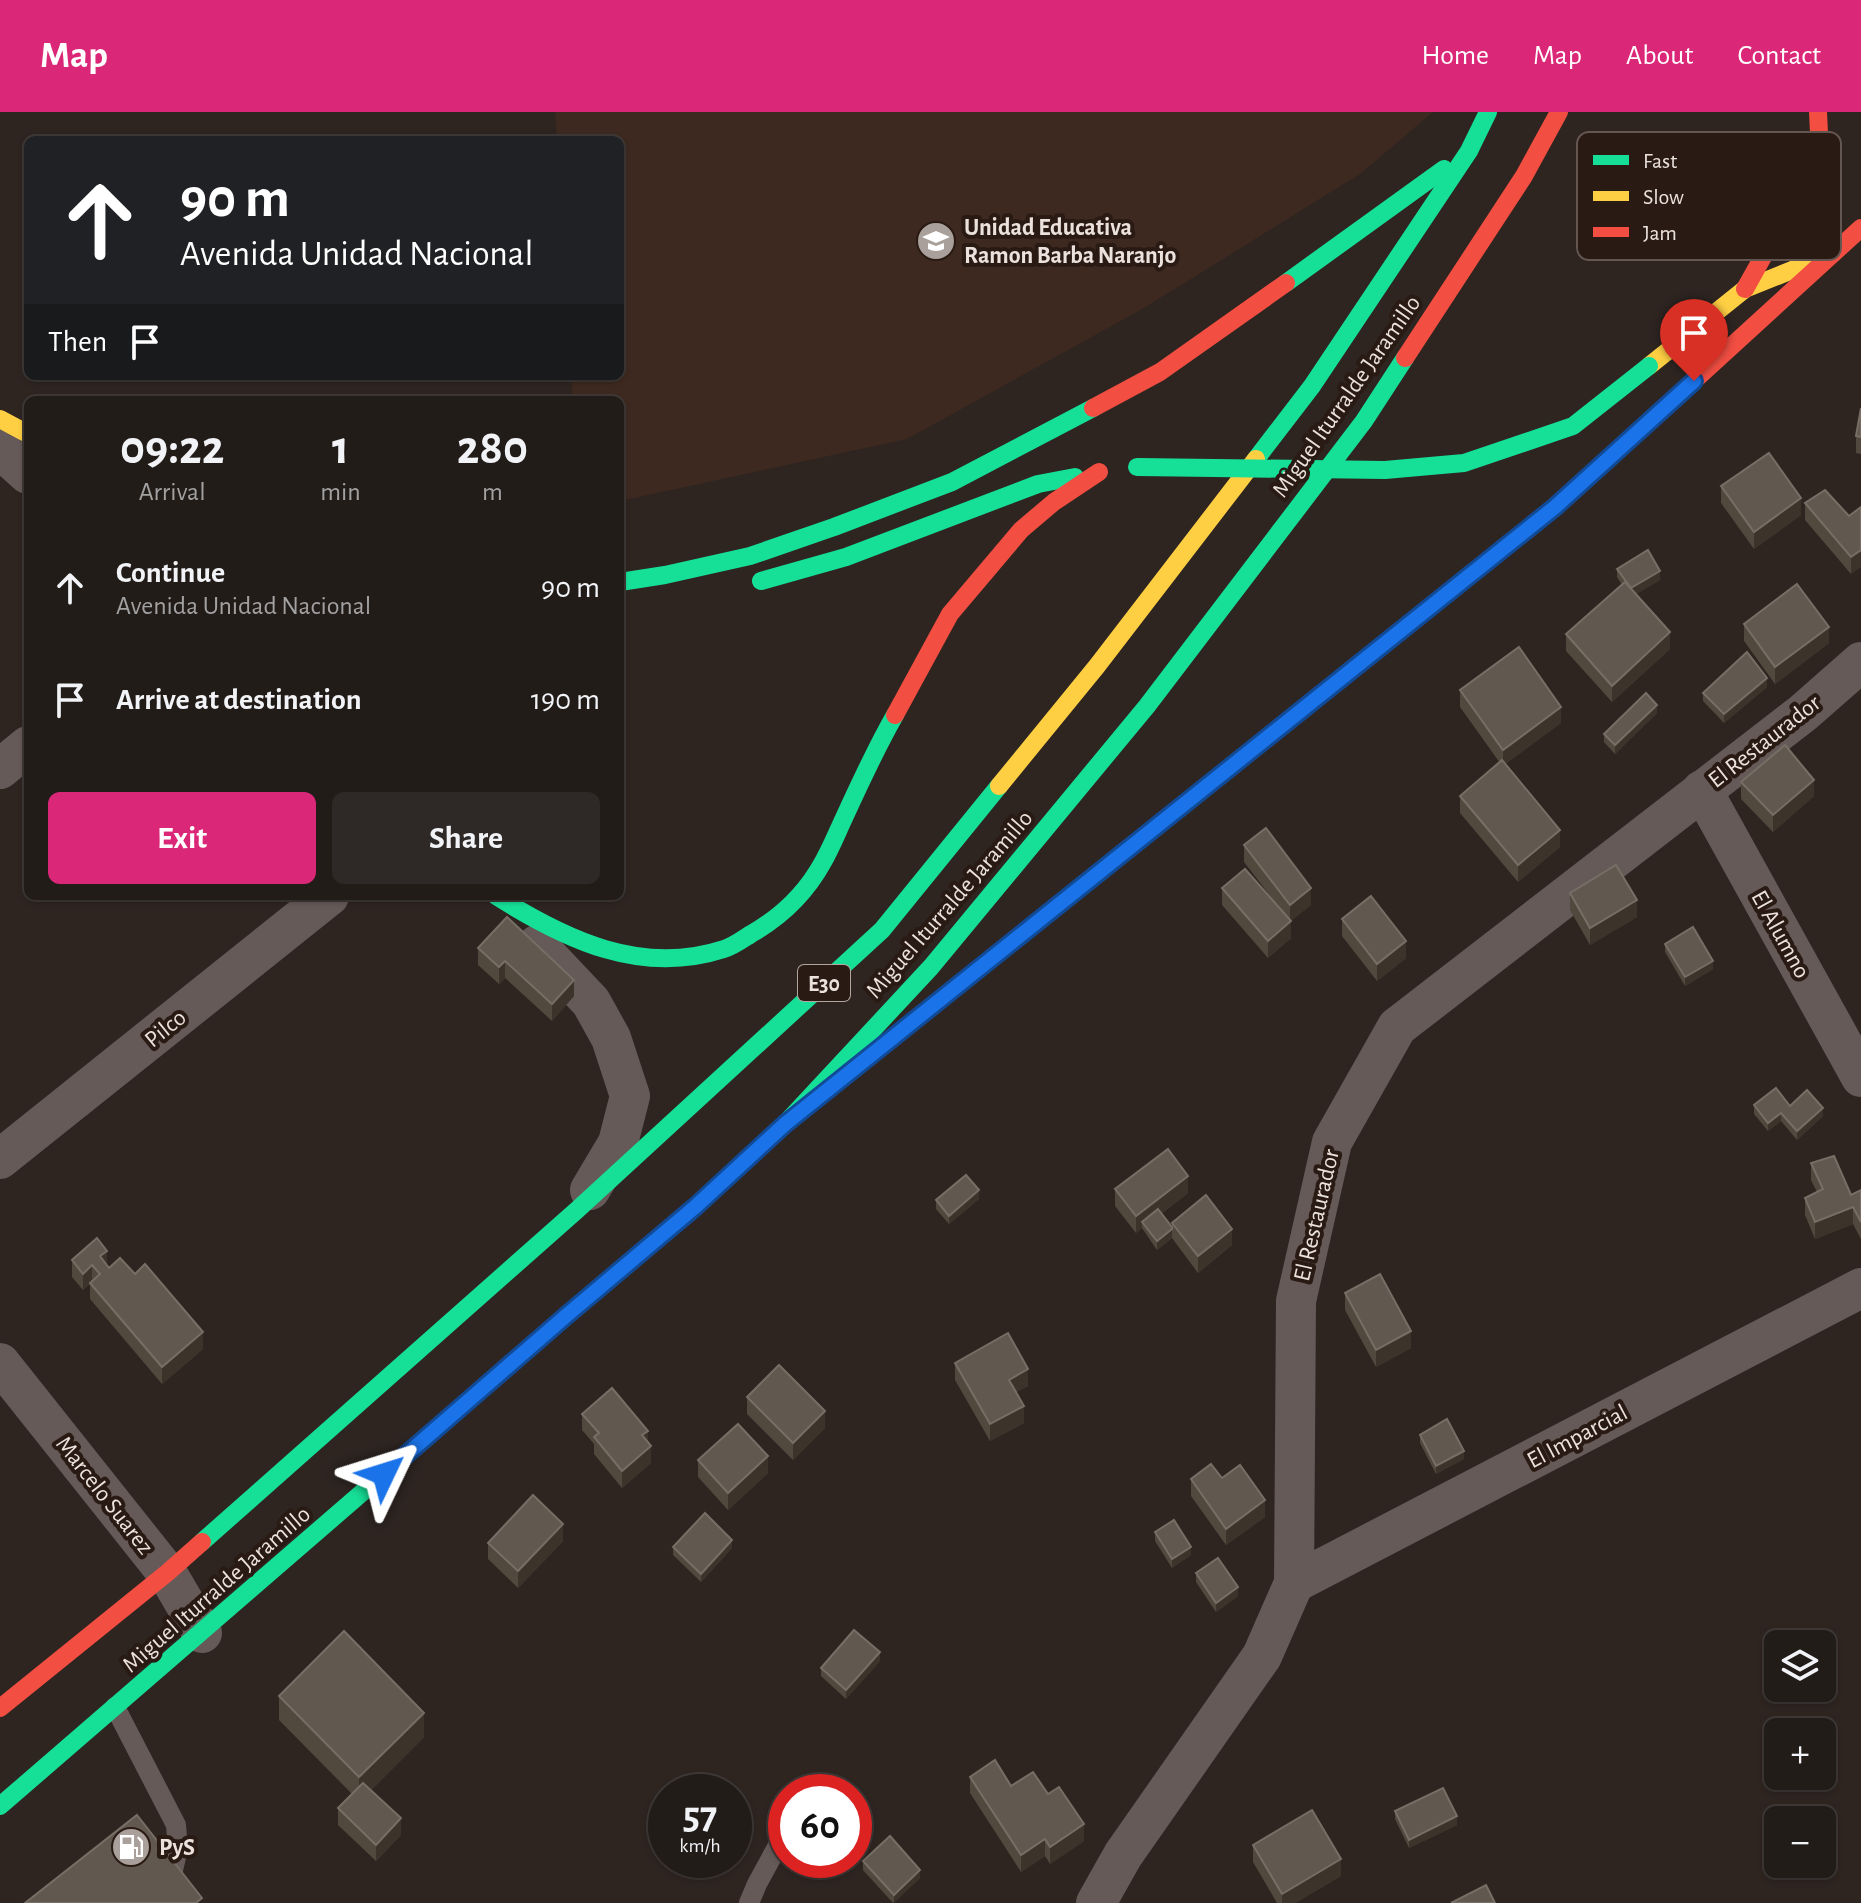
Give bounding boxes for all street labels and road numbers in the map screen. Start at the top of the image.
street label: Miguel Iturralde Jaramillo [1268,291,1425,502]
street label: El Restaurador [1704,691,1825,793]
street label: Miguel Iturralde Jaramillo [862,806,1038,1003]
street label: El Alumno [1746,887,1814,982]
road number: E30 [798,965,850,1001]
street label: Pilco [140,1005,191,1052]
street label: El Restaurador [1290,1147,1344,1284]
street label: El Imparcial [1523,1401,1632,1473]
street label: Marcelo Suarez [51,1432,158,1559]
street label: Miguel Iturralde Jaramillo [118,1502,315,1678]

